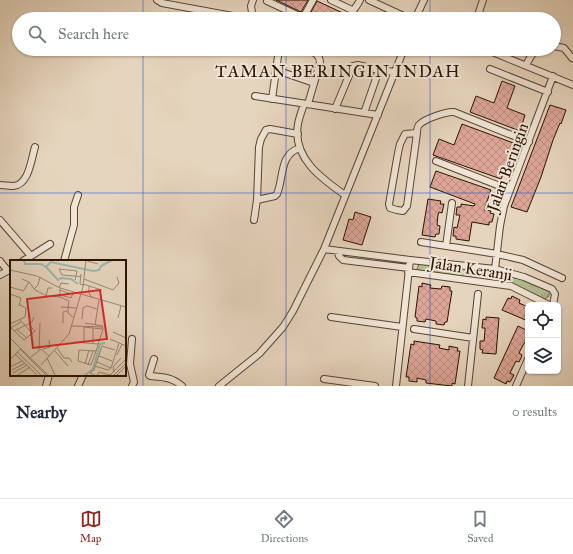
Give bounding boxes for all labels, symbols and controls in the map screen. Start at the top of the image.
search box [12,12,561,56]
icon: search [26,23,48,45]
text: Search here [58,25,129,43]
district label: TAMAN BERINGIN INDAH [215,61,461,82]
street label: Jalan Beringin [482,120,533,216]
street label: Jalan Keranji [426,252,514,285]
inset map [10,260,126,376]
map controls [525,302,561,374]
button: locate [525,302,561,338]
button: layers [525,338,561,374]
text: Nearby [16,402,67,423]
text: 0 results [512,404,557,420]
tab: Map [80,508,102,545]
tab: Directions [261,508,308,545]
tab: Saved [467,508,493,545]

